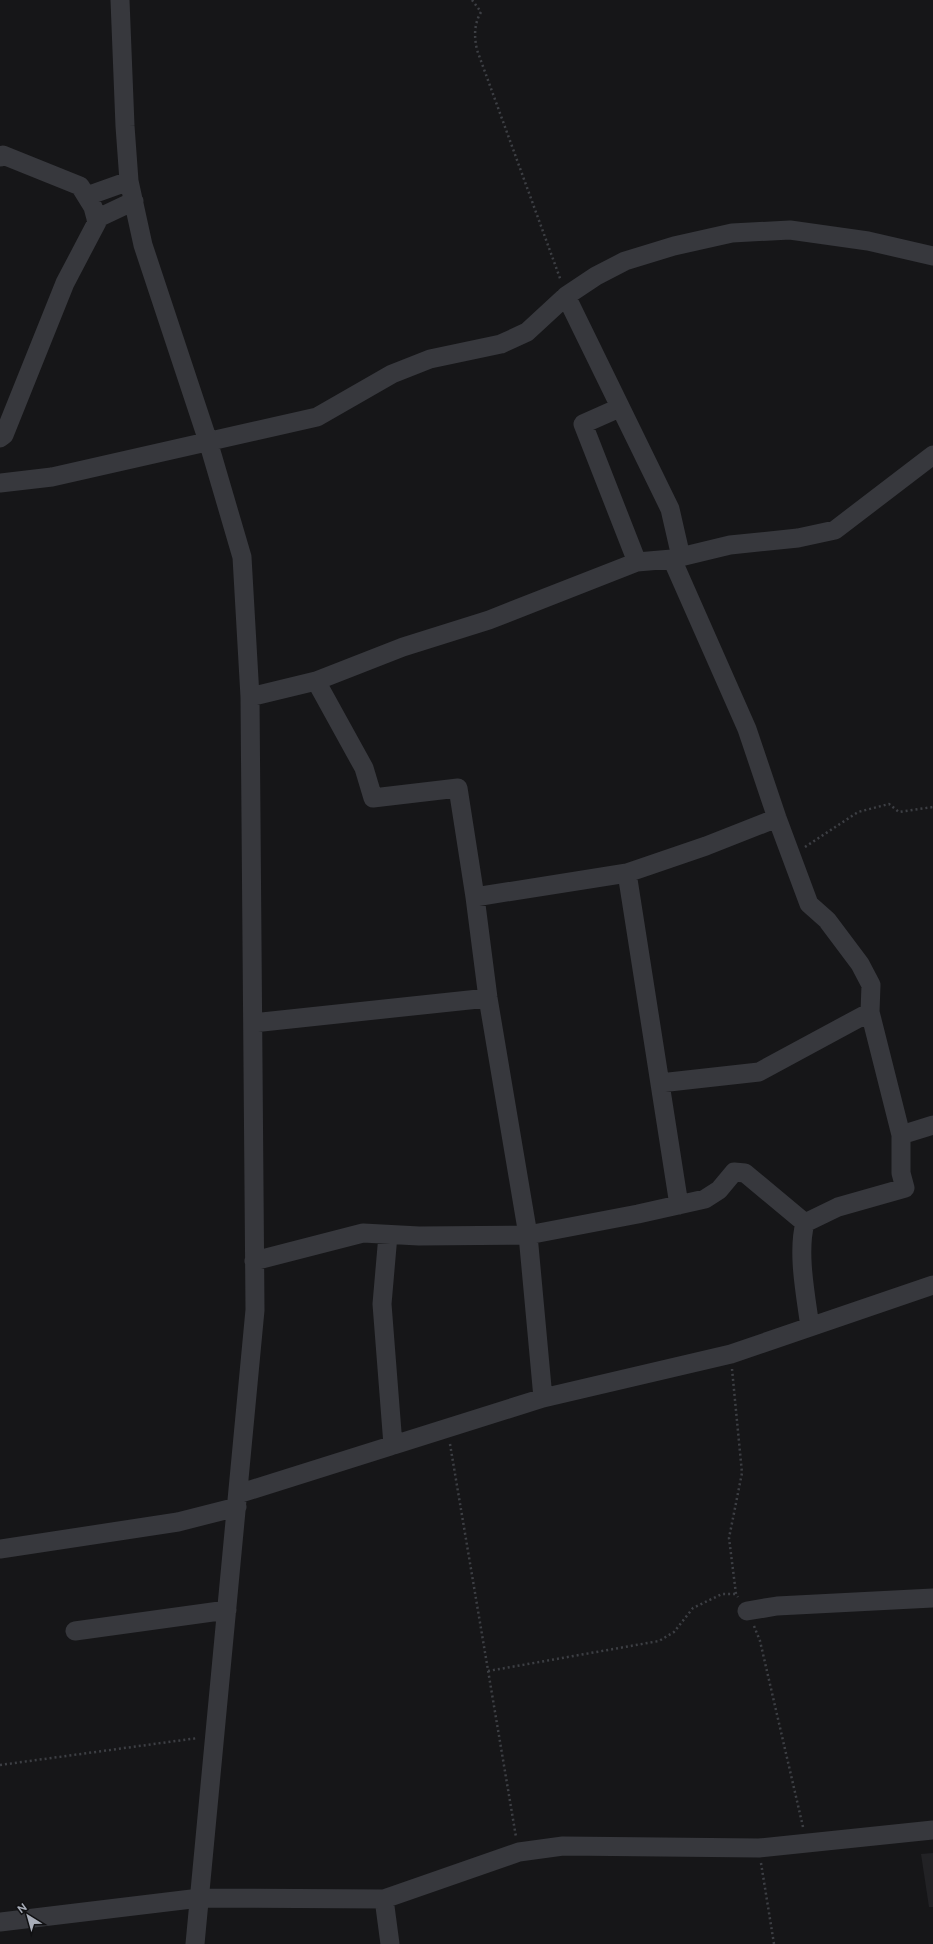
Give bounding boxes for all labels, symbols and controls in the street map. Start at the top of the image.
north arrow [8,1896,48,1936]
text: N [15,1901,30,1916]

